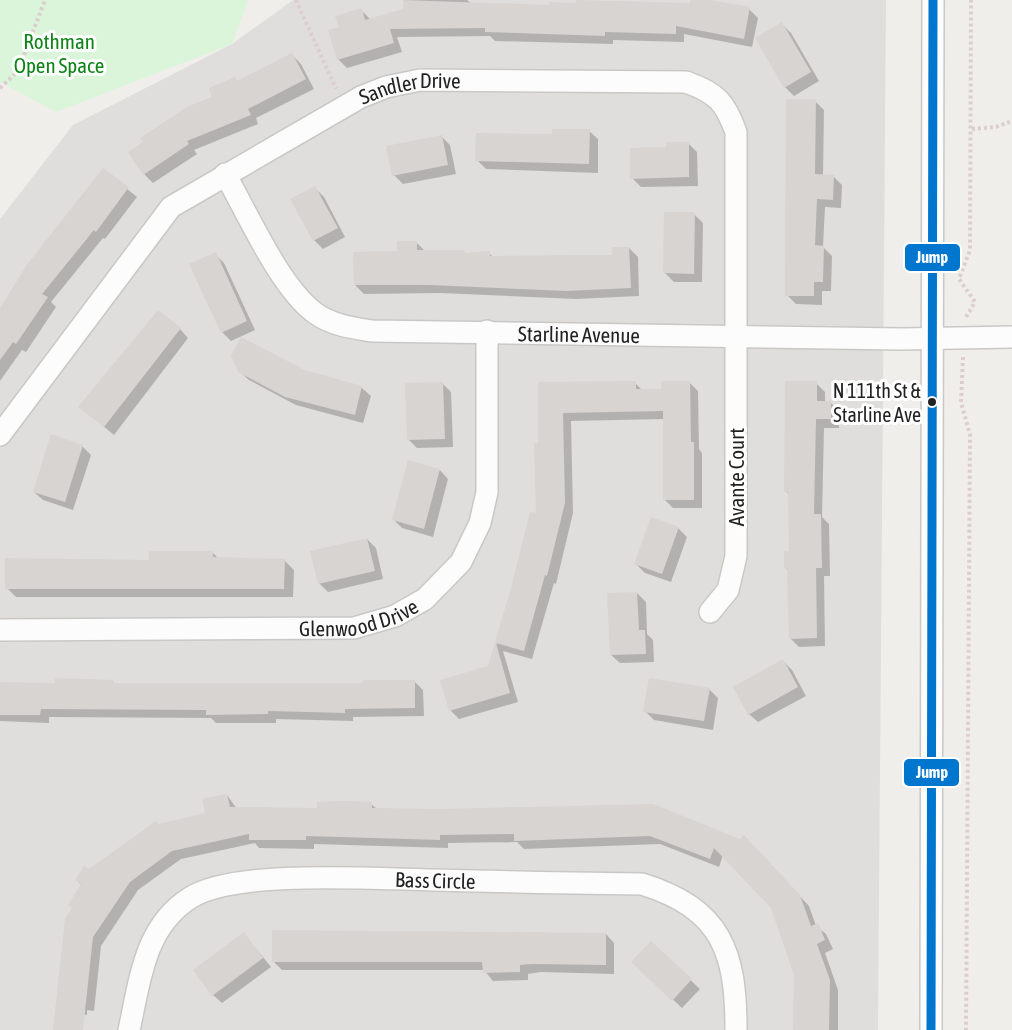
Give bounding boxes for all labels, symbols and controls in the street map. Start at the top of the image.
park label: Rothman Open Space [14,29,104,77]
street label: Sandler Drive [355,68,461,109]
line badge: Jump [904,243,961,272]
text: Jump [915,248,948,266]
street label: Starline Avenue [518,321,640,347]
place label: N 111th St & Starline Ave [833,379,922,426]
marker: N 111th St & Starline Ave [926,396,938,408]
street label: Avante Court [724,428,748,526]
street label: Glenwood Drive [299,594,422,640]
line badge: Jump [903,758,960,787]
text: Jump [915,763,948,781]
street label: Bass Circle [395,867,476,893]

